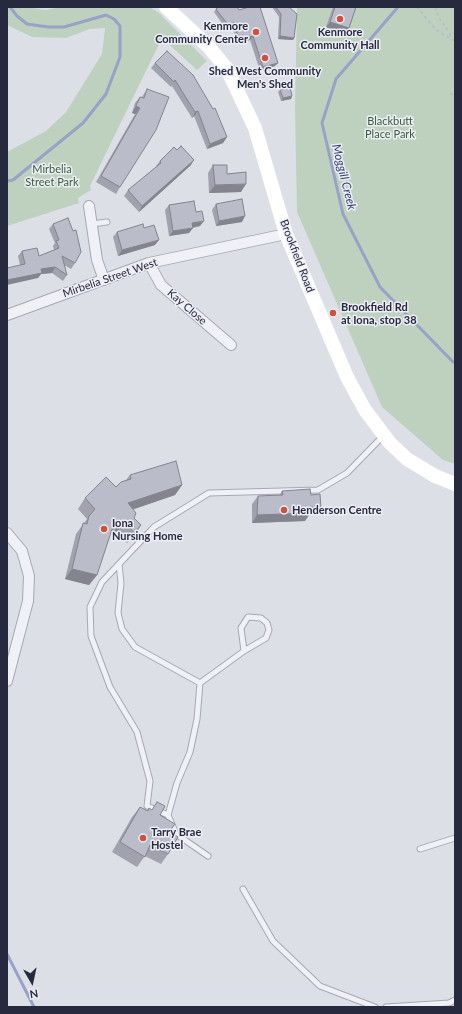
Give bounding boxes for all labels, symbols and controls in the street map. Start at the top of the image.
marker: Kenmore Community Hall [335,14,345,24]
place label: Kenmore Community Center [155,19,248,45]
place label: Kenmore Community Hall [300,25,380,51]
marker: Kenmore Community Center [251,27,261,37]
marker: Shed West Community Men's Shed [260,53,270,63]
place label: Shed West Community Men's Shed [209,64,321,90]
park label: Blackbutt Place Park [365,114,415,140]
water label: Moggill Creek [329,143,359,211]
park label: Mirbelia Street Park [25,162,79,188]
street label: Brookfield Road [277,218,317,294]
street label: Mirbelia Street West [61,256,159,300]
street label: Kay Close [165,286,209,328]
place label: Brookfield Rd at Iona, stop 38 [341,300,417,326]
marker: Brookfield Rd at Iona, stop 38 [328,308,338,318]
place label: Henderson Centre [292,503,382,517]
marker: Henderson Centre [279,505,289,515]
place label: Iona Nursing Home [112,516,183,542]
marker: Iona Nursing Home [99,524,109,534]
place label: Tarry Brae Hostel [151,825,201,851]
marker: Tarry Brae Hostel [138,833,148,843]
north arrow [12,962,52,1002]
text: N [29,987,39,1001]

